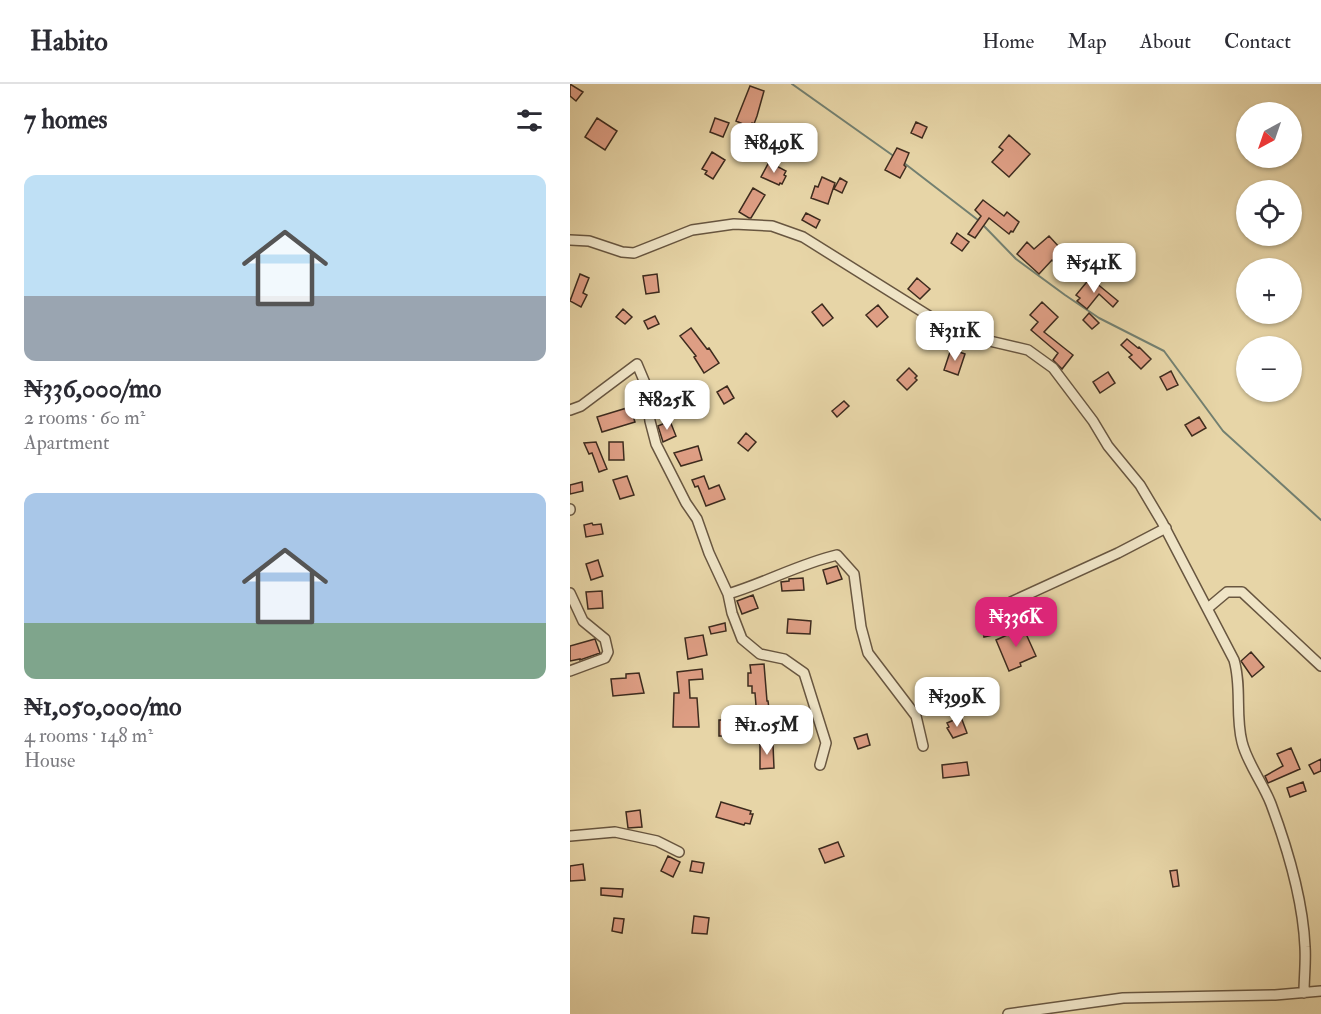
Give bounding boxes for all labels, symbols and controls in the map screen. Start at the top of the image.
text: Habito [30,24,108,59]
text: Home [982,28,1034,55]
text: Map [1067,28,1107,55]
text: About [1140,28,1191,55]
text: Contact [1224,28,1291,55]
north arrow [1236,102,1302,168]
map controls [1236,102,1302,402]
text: 7 homes [24,104,107,136]
icon: filters [513,104,546,137]
pin: ₦849K [732,123,816,174]
text: ₦849K [745,130,803,155]
button: locate [1236,180,1302,246]
icon: home [231,214,339,322]
pin: ₦541K [1052,243,1136,294]
text: ₦541K [1067,250,1121,275]
button: + [1236,258,1302,324]
pin: ₦311K [913,311,997,362]
text: ₦311K [930,318,980,343]
button: − [1236,336,1302,402]
text: ₦336,000/mo [24,373,161,405]
pin: ₦825K [625,380,709,431]
text: ₦825K [639,387,695,412]
text: 2 rooms · 60 m² [24,405,145,430]
text: Apartment [24,430,109,455]
icon: home [231,532,339,640]
pin: ₦336K [974,597,1058,648]
text: ₦336K [989,604,1043,629]
pin: ₦399K [915,677,999,728]
text: ₦399K [929,684,985,709]
text: ₦1,050,000/mo [24,691,182,723]
pin: ₦1.05M [718,705,816,756]
text: ₦1.05M [735,712,799,737]
text: 4 rooms · 148 m² [24,723,153,748]
text: House [24,748,75,773]

